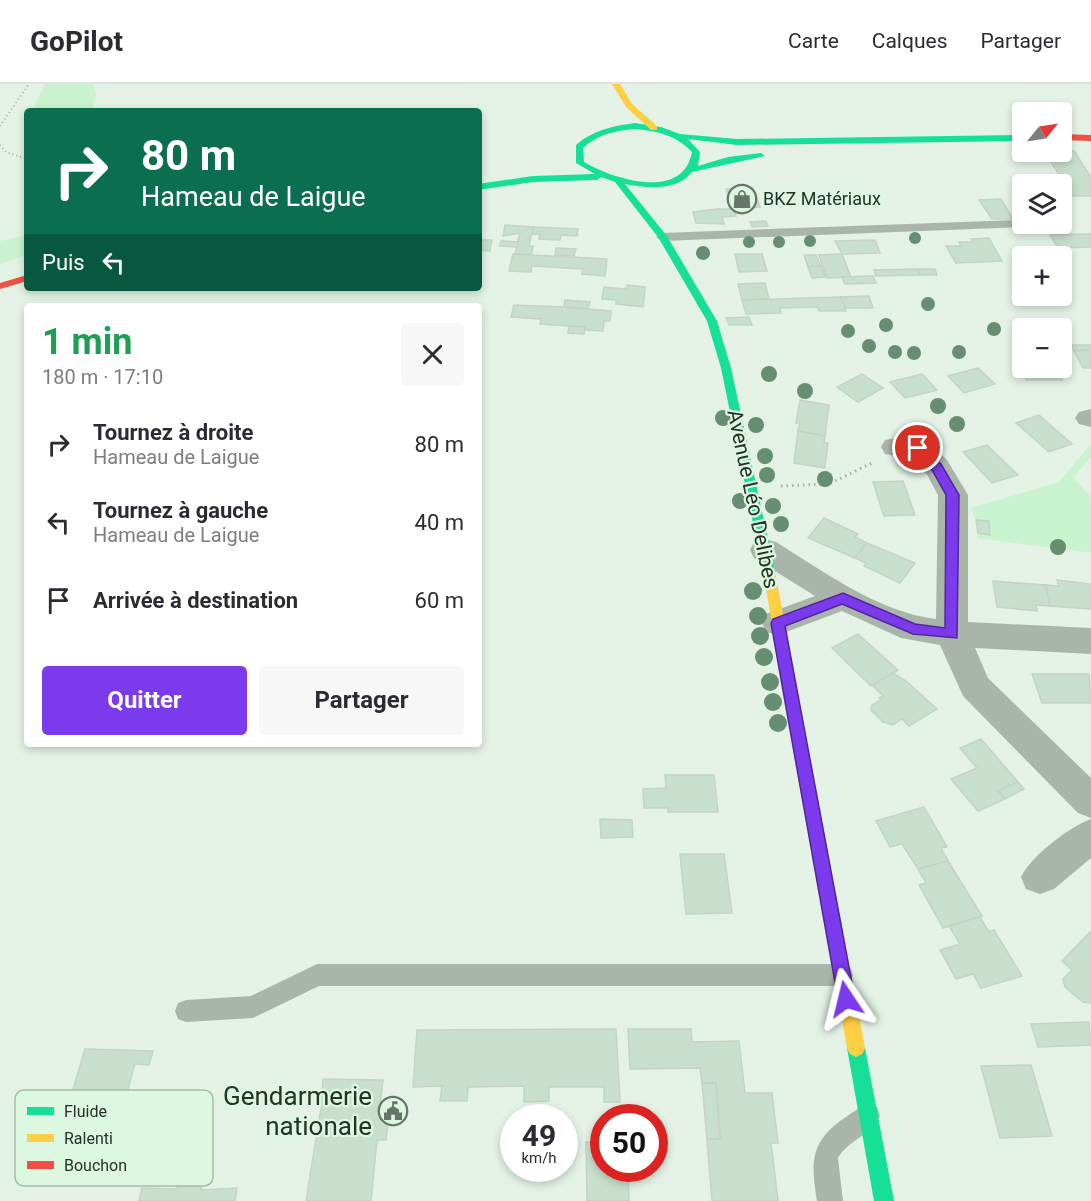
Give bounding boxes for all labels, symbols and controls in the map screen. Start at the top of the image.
text: GoPilot [30,25,123,58]
text: Carte [788,29,839,53]
text: Calques [872,29,947,53]
text: Partager [980,29,1061,53]
north arrow [1012,102,1072,162]
map controls [1012,102,1072,378]
text: 80 m [141,131,236,180]
icon: right [42,132,120,210]
button: layers [1012,174,1072,234]
text: Hameau de Laigue [141,181,366,213]
shop icon: BKZ Matériaux [726,183,758,215]
place label: BKZ Matériaux [763,188,881,209]
icon: left [97,246,130,279]
button: + [1012,246,1072,306]
text: Puis [42,250,85,275]
button: − [1012,318,1072,378]
text: 1 min [42,321,133,363]
button: close [401,323,464,386]
text: 180 m · 17:10 [42,365,163,389]
street label: Avenue Léo Delibes [722,407,784,591]
text: Tournez à droite [93,420,253,445]
pin [892,422,943,473]
icon: right [42,428,75,461]
icon: arrive [901,431,934,464]
text: 80 m [415,432,464,457]
text: Hameau de Laigue [93,445,259,469]
text: Tournez à gauche [93,498,268,523]
icon: left [42,506,75,539]
text: 40 m [415,510,464,535]
text: Hameau de Laigue [93,523,259,547]
icon: arrive [42,584,75,617]
text: Arrivée à destination [93,588,298,613]
text: 60 m [415,588,464,613]
button: Quitter [42,666,247,735]
button: Partager [259,666,464,735]
position arrow [814,967,878,1031]
place label: Gendarmerie nationale [223,1081,372,1141]
legend [15,1090,213,1186]
public building icon: Gendarmerie nationale [377,1095,409,1127]
text: Fluide [64,1102,107,1121]
speed limit sign: 50 [590,1104,668,1182]
text: 49 [522,1118,556,1153]
text: Ralenti [64,1129,113,1148]
text: km/h [521,1149,557,1167]
text: Bouchon [64,1156,127,1175]

